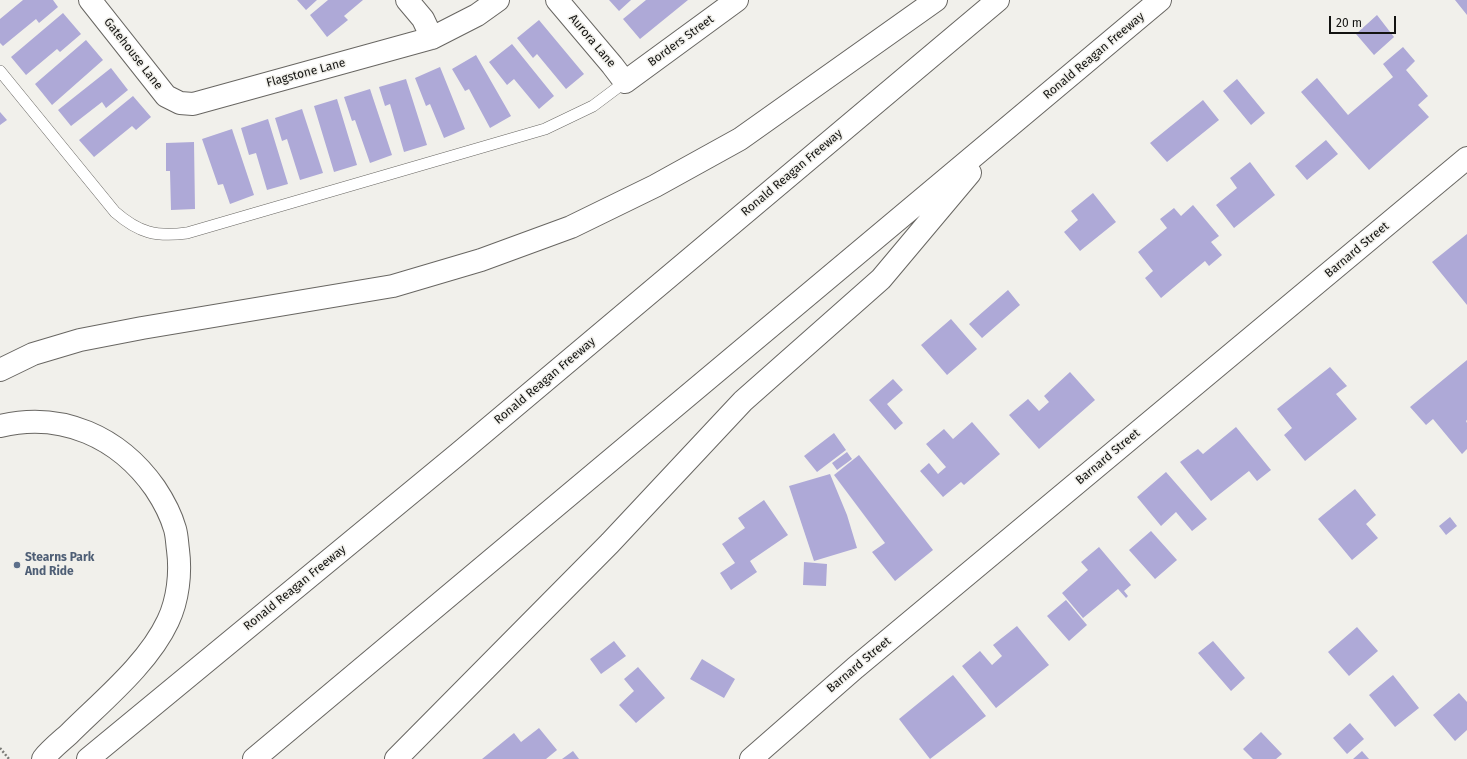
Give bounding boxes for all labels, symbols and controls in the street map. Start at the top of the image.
scale bar [1331,8,1398,34]
street label: Ronald Reagan Freeway [1041,9,1147,103]
street label: Aurora Lane [566,11,618,71]
street label: Borders Street [645,12,717,70]
street label: Gatehouse Lane [101,15,165,93]
text: 20 m [1336,16,1362,30]
street label: Flagstone Lane [265,56,347,90]
street label: Ronald Reagan Freeway [739,126,845,220]
street label: Barnard Street [1322,219,1392,281]
street label: Ronald Reagan Freeway [492,334,598,428]
street label: Barnard Street [1073,426,1143,488]
street label: Ronald Reagan Freeway [241,542,349,634]
place label: Stearns Park And Ride [25,551,94,579]
marker: Stearns Park And Ride [12,560,22,570]
street label: Barnard Street [824,634,894,696]

